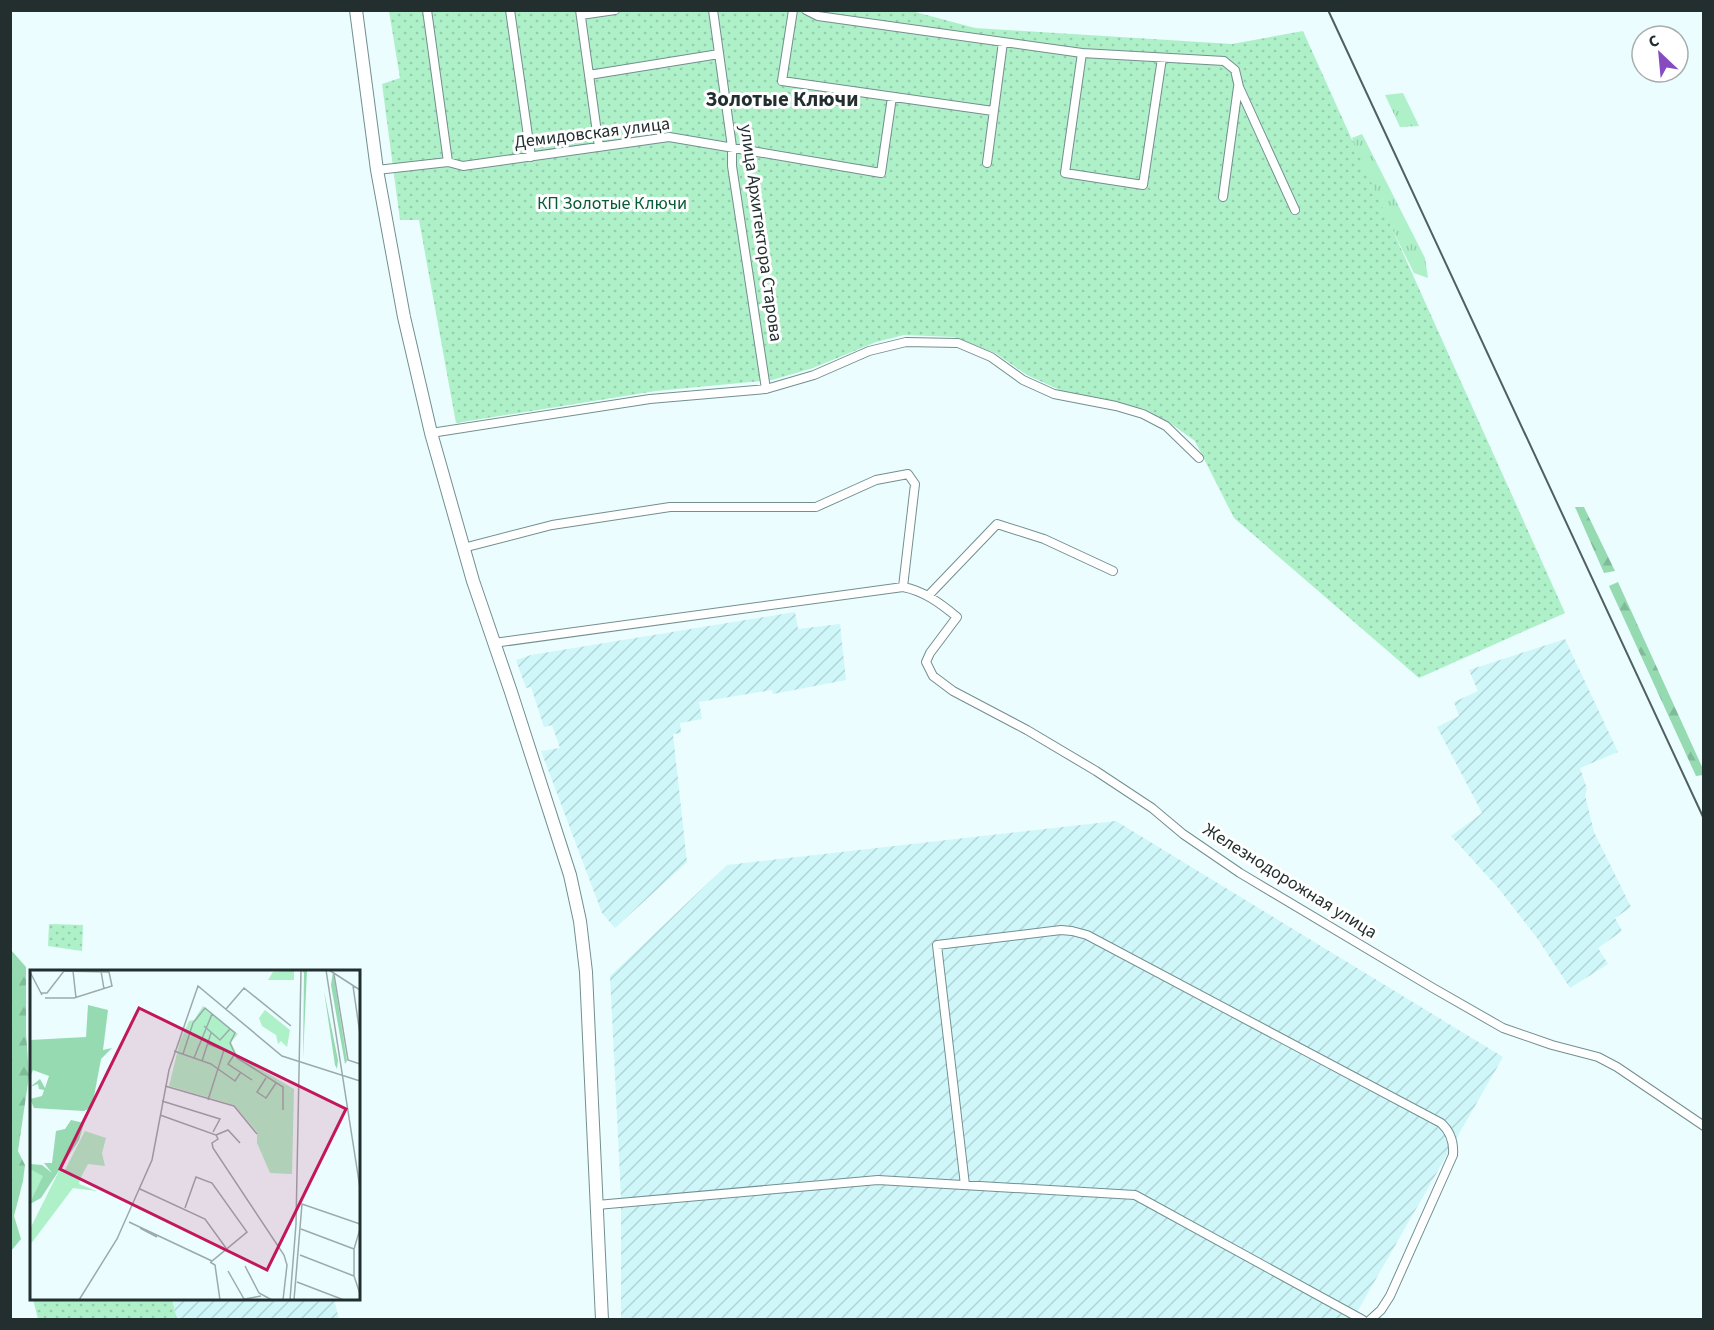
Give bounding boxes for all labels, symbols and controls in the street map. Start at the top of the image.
north arrow [1630,24,1690,84]
text: С [1645,29,1663,53]
district label: Золотые Ключи [706,84,858,114]
street label: Демидовская улица [513,111,671,155]
street label: улица Архитектора Старова [733,123,789,343]
park label: КП Золотые Ключи [537,191,687,216]
street label: Железнодорожная улица [1198,817,1382,945]
inset map [30,970,360,1300]

